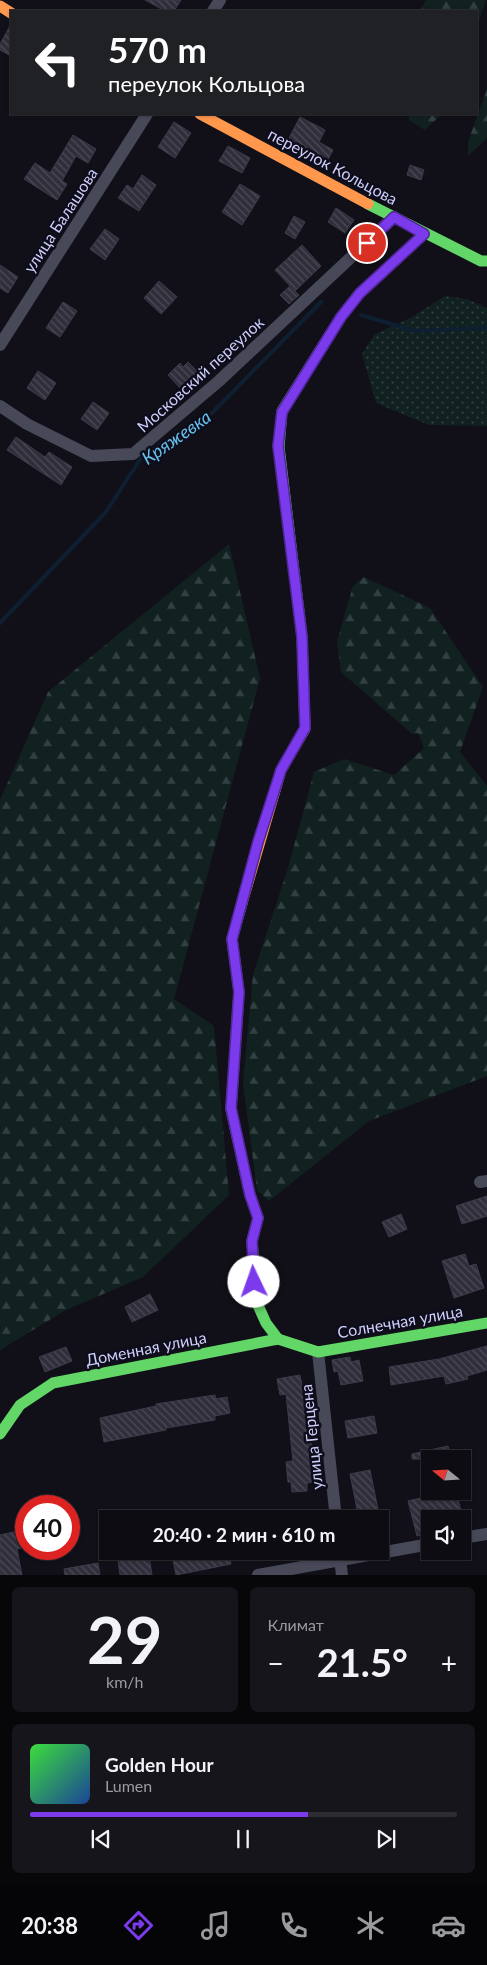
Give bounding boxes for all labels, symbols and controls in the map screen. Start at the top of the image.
text: 570 m [108,28,207,70]
icon: left [25,30,90,95]
text: переулок Кольцова [108,70,305,97]
street label: переулок Кольцова [265,124,401,208]
street label: улица Балашова [19,164,101,276]
pin [346,222,388,264]
icon: arrive [353,229,381,257]
street label: Московский переулок [133,312,268,436]
water label: Кряжевка [137,405,215,469]
position arrow [227,1255,279,1307]
street label: Солнечная улица [336,1301,464,1341]
street label: Доменная улица [84,1327,208,1369]
street label: улица Герцена [296,1383,326,1491]
north arrow [421,1450,471,1500]
map controls [421,1450,471,1560]
speed limit sign: 40 [15,1495,80,1560]
button: sound [421,1510,471,1560]
text: 20:40 · 2 мин · 610 m [153,1523,335,1546]
text: 29 [87,1600,162,1678]
text: Климат [268,1615,324,1634]
text: 21.5° [317,1639,408,1685]
text: − [268,1646,284,1680]
text: + [441,1646,457,1680]
text: km/h [106,1672,143,1691]
text: Golden Hour [105,1753,214,1776]
text: Lumen [105,1776,152,1795]
icon: previous [87,1825,115,1853]
icon: pause [229,1825,257,1853]
icon: next [372,1825,400,1853]
icon: directions [121,1908,156,1943]
icon: music [198,1908,233,1943]
icon: phone [276,1908,311,1943]
icon: climate [353,1908,388,1943]
icon: car [431,1908,466,1943]
text: 20:38 [21,1912,78,1939]

